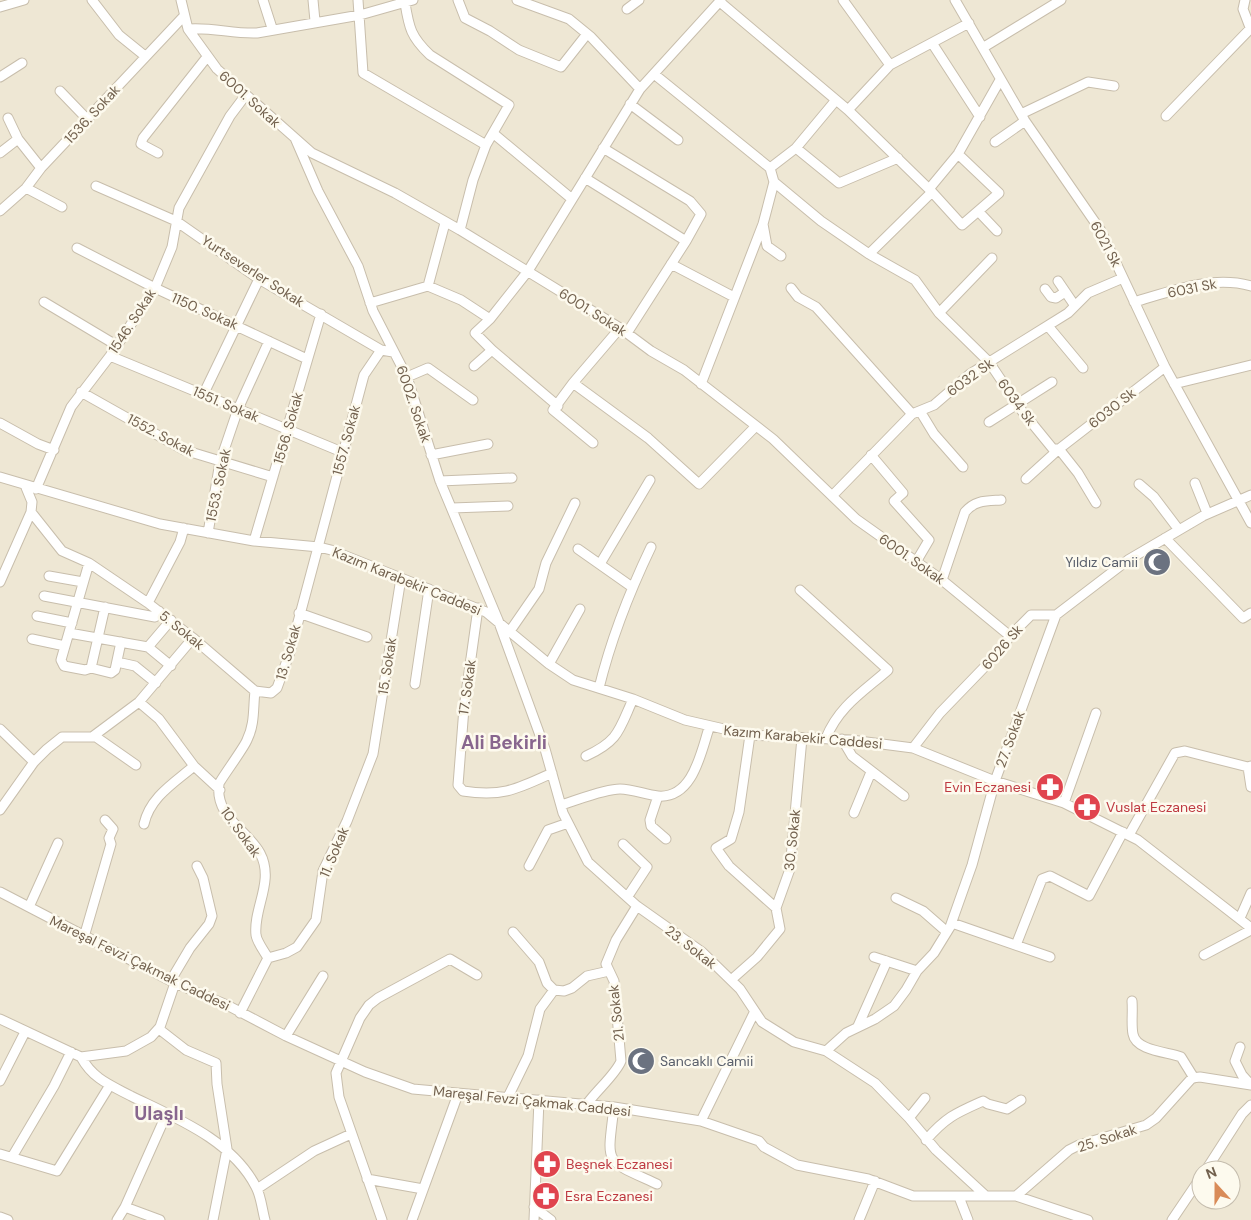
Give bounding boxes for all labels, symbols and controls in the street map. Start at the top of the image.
street label: 6001. Sokak [215,67,285,131]
street label: 1536. Sokak [60,81,124,147]
street label: 6021 Sk [1086,218,1126,270]
street label: Yurtseverler Sokak [198,231,308,311]
street label: 6031 Sk [1166,274,1218,302]
street label: 6001. Sokak [556,284,630,340]
street label: 1546. Sokak [104,285,160,357]
street label: 1150. Sokak [169,288,241,334]
street label: 6032 Sk [943,354,997,400]
street label: 6002. Sokak [392,363,436,445]
street label: 6034 Sk [994,375,1040,429]
street label: 1551. Sokak [190,382,262,426]
street label: 6030 Sk [1085,384,1139,432]
street label: 1556. Sokak [269,390,307,466]
street label: 1557. Sokak [328,403,364,477]
street label: 1552. Sokak [124,410,198,460]
street label: 1553. Sokak [201,447,235,523]
street label: 6001. Sokak [875,530,949,588]
street label: Kazım Karabekir Caddesi [330,543,484,619]
mosque icon: Yıldız Camii [1142,547,1172,577]
place label: Yıldız Camii [1065,553,1138,571]
street label: 5. Sokak [156,606,208,654]
street label: 6026 Sk [977,621,1027,673]
street label: 13. Sokak [271,622,305,682]
street label: 15. Sokak [374,636,400,696]
street label: 17. Sokak [454,658,480,716]
street label: 27. Sokak [991,708,1029,770]
street label: Kazım Karabekir Caddesi [723,721,883,753]
district label: Ali Bekirli [461,730,547,755]
pharmacy icon: Evin Eczanesi [1035,772,1065,802]
place label: Evin Eczanesi [944,778,1031,796]
pharmacy icon: Vuslat Eczanesi [1072,792,1102,822]
place label: Vuslat Eczanesi [1106,798,1206,816]
street label: 10. Sokak [217,803,265,861]
street label: 30. Sokak [780,808,804,872]
street label: 11. Sokak [315,824,353,880]
street label: Mareşal Fevzi Çakmak Caddesi [47,911,233,1015]
street label: 23. Sokak [661,921,721,973]
street label: 21. Sokak [604,984,628,1042]
mosque icon: Sancaklı Camii [626,1046,656,1076]
place label: Sancaklı Camii [660,1052,753,1070]
street label: Mareşal Fevzi Çakmak Caddesi [432,1082,632,1120]
district label: Ulaşlı [134,1101,184,1126]
street label: 25. Sokak [1075,1120,1139,1156]
pharmacy icon: Beşnek Eczanesi [532,1149,562,1179]
place label: Beşnek Eczanesi [566,1155,673,1173]
north arrow [1191,1160,1241,1210]
text: N [1203,1163,1219,1183]
pharmacy icon: Esra Eczanesi [531,1181,561,1211]
place label: Esra Eczanesi [565,1187,653,1205]

